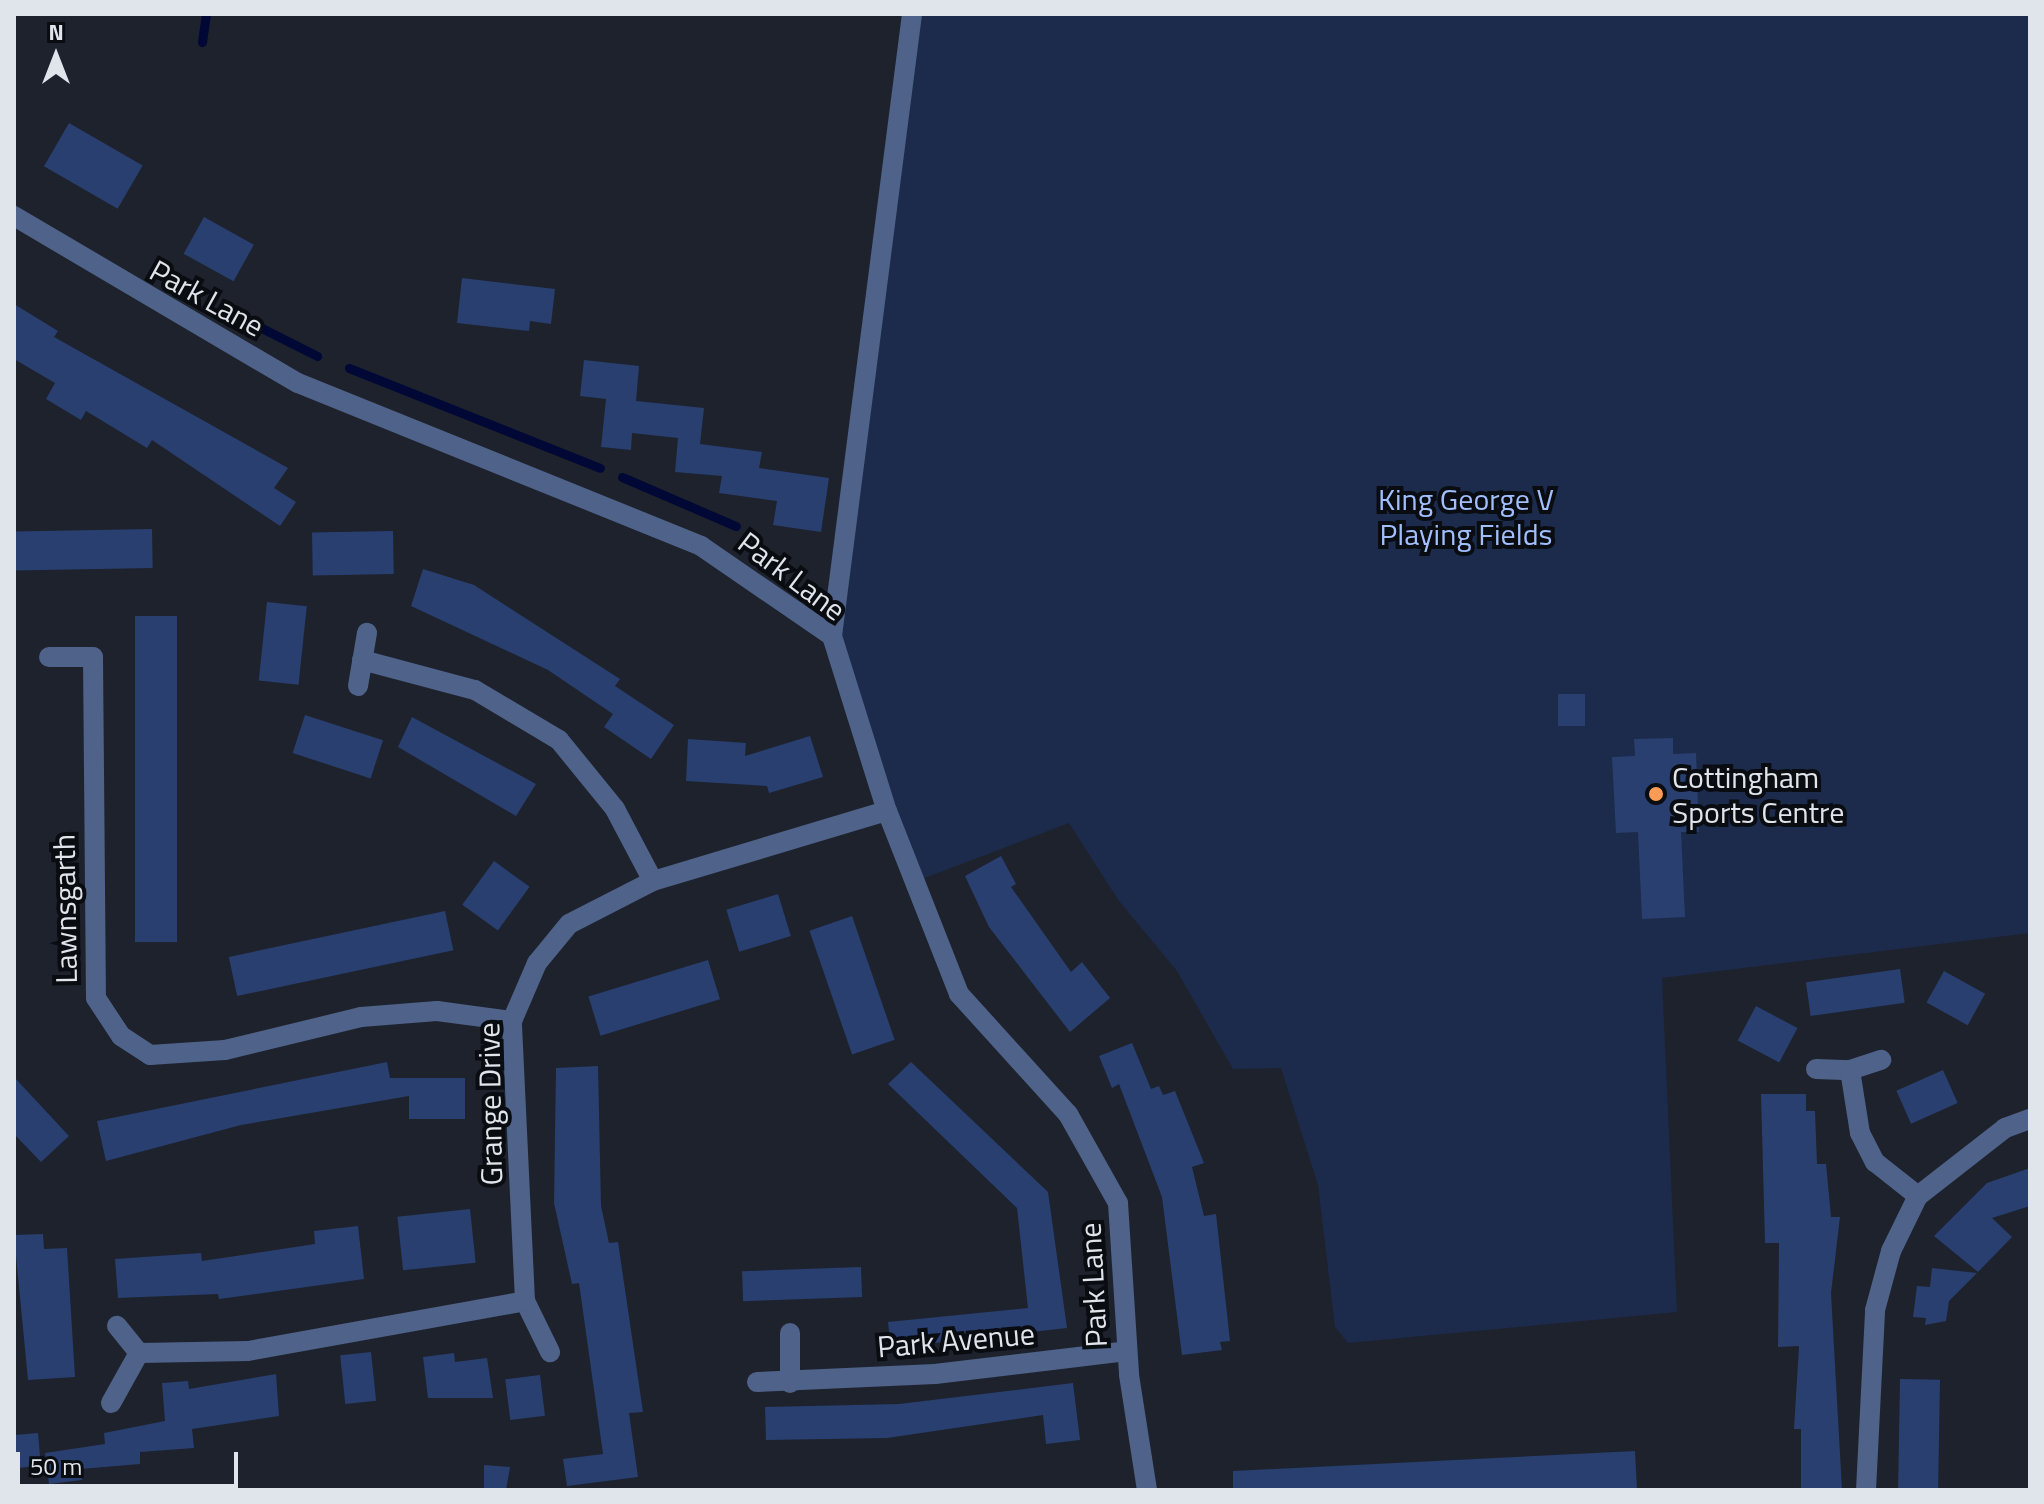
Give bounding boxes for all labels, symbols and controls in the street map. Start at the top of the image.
text: N [48,15,64,49]
north arrow [16,16,96,96]
street label: Park Lane [144,252,270,344]
park label: King George V Playing Fields [1378,481,1554,552]
street label: Park Lane [731,524,853,628]
place label: Cottingham Sports Centre [1672,759,1844,830]
marker: Cottingham Sports Centre [1647,785,1665,803]
street label: Lawnsgarth [46,834,84,984]
street label: Grange Drive [471,1022,509,1186]
street label: Park Lane [1072,1222,1114,1348]
street label: Park Avenue [876,1315,1036,1365]
scale bar [20,1436,242,1486]
text: 50 m [30,1448,82,1484]

